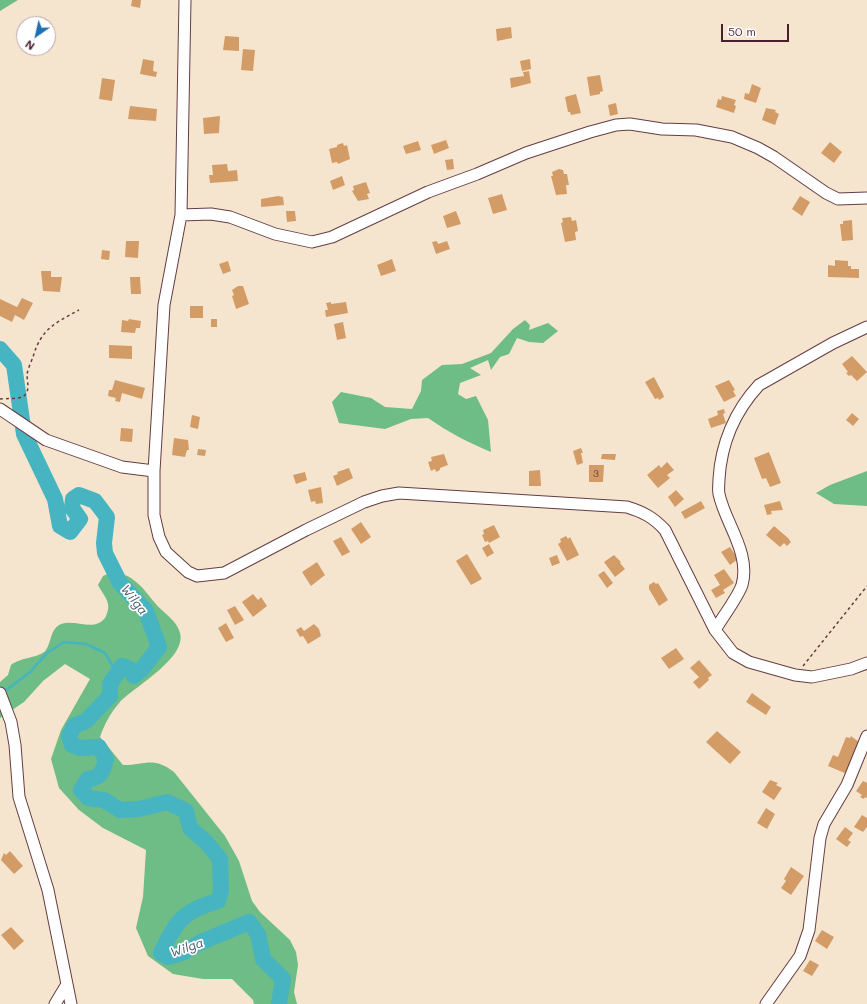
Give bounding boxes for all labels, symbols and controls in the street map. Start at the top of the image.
north arrow [16,16,56,56]
scale bar [723,16,791,42]
text: 50 m [728,23,756,39]
text: N [22,37,37,54]
house number: 3 [593,468,599,480]
water label: Wilga [117,582,151,618]
water label: Wilga [168,935,206,961]

